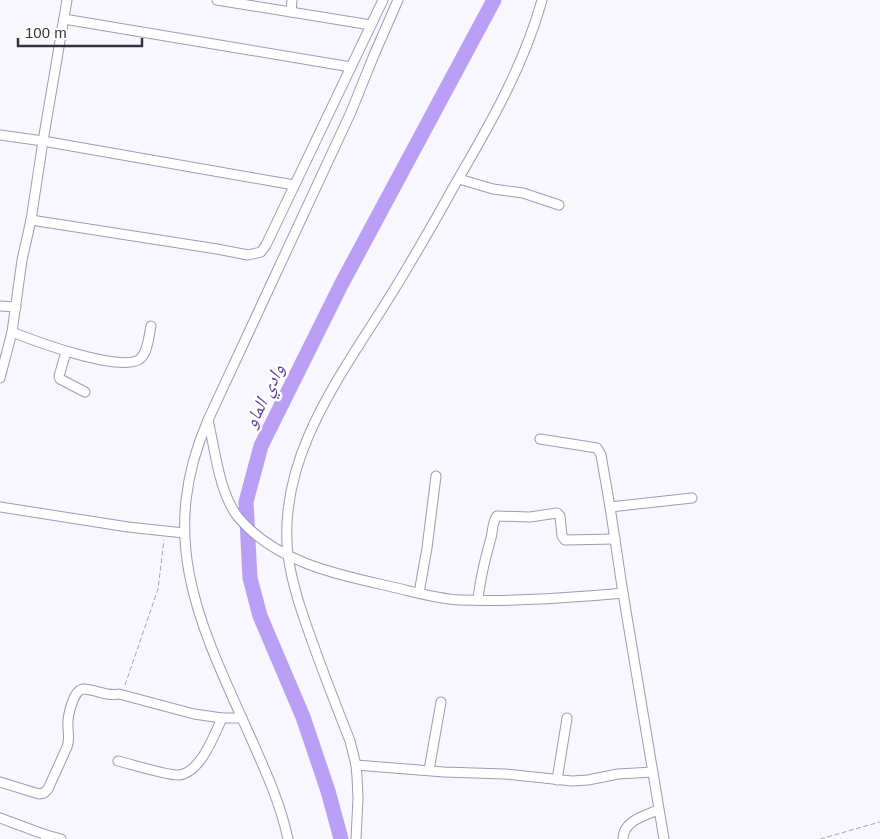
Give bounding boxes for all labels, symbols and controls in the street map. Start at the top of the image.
scale bar [18,15,141,47]
text: 100 m [25,24,67,41]
water label: وادي الماو [239,361,293,434]

